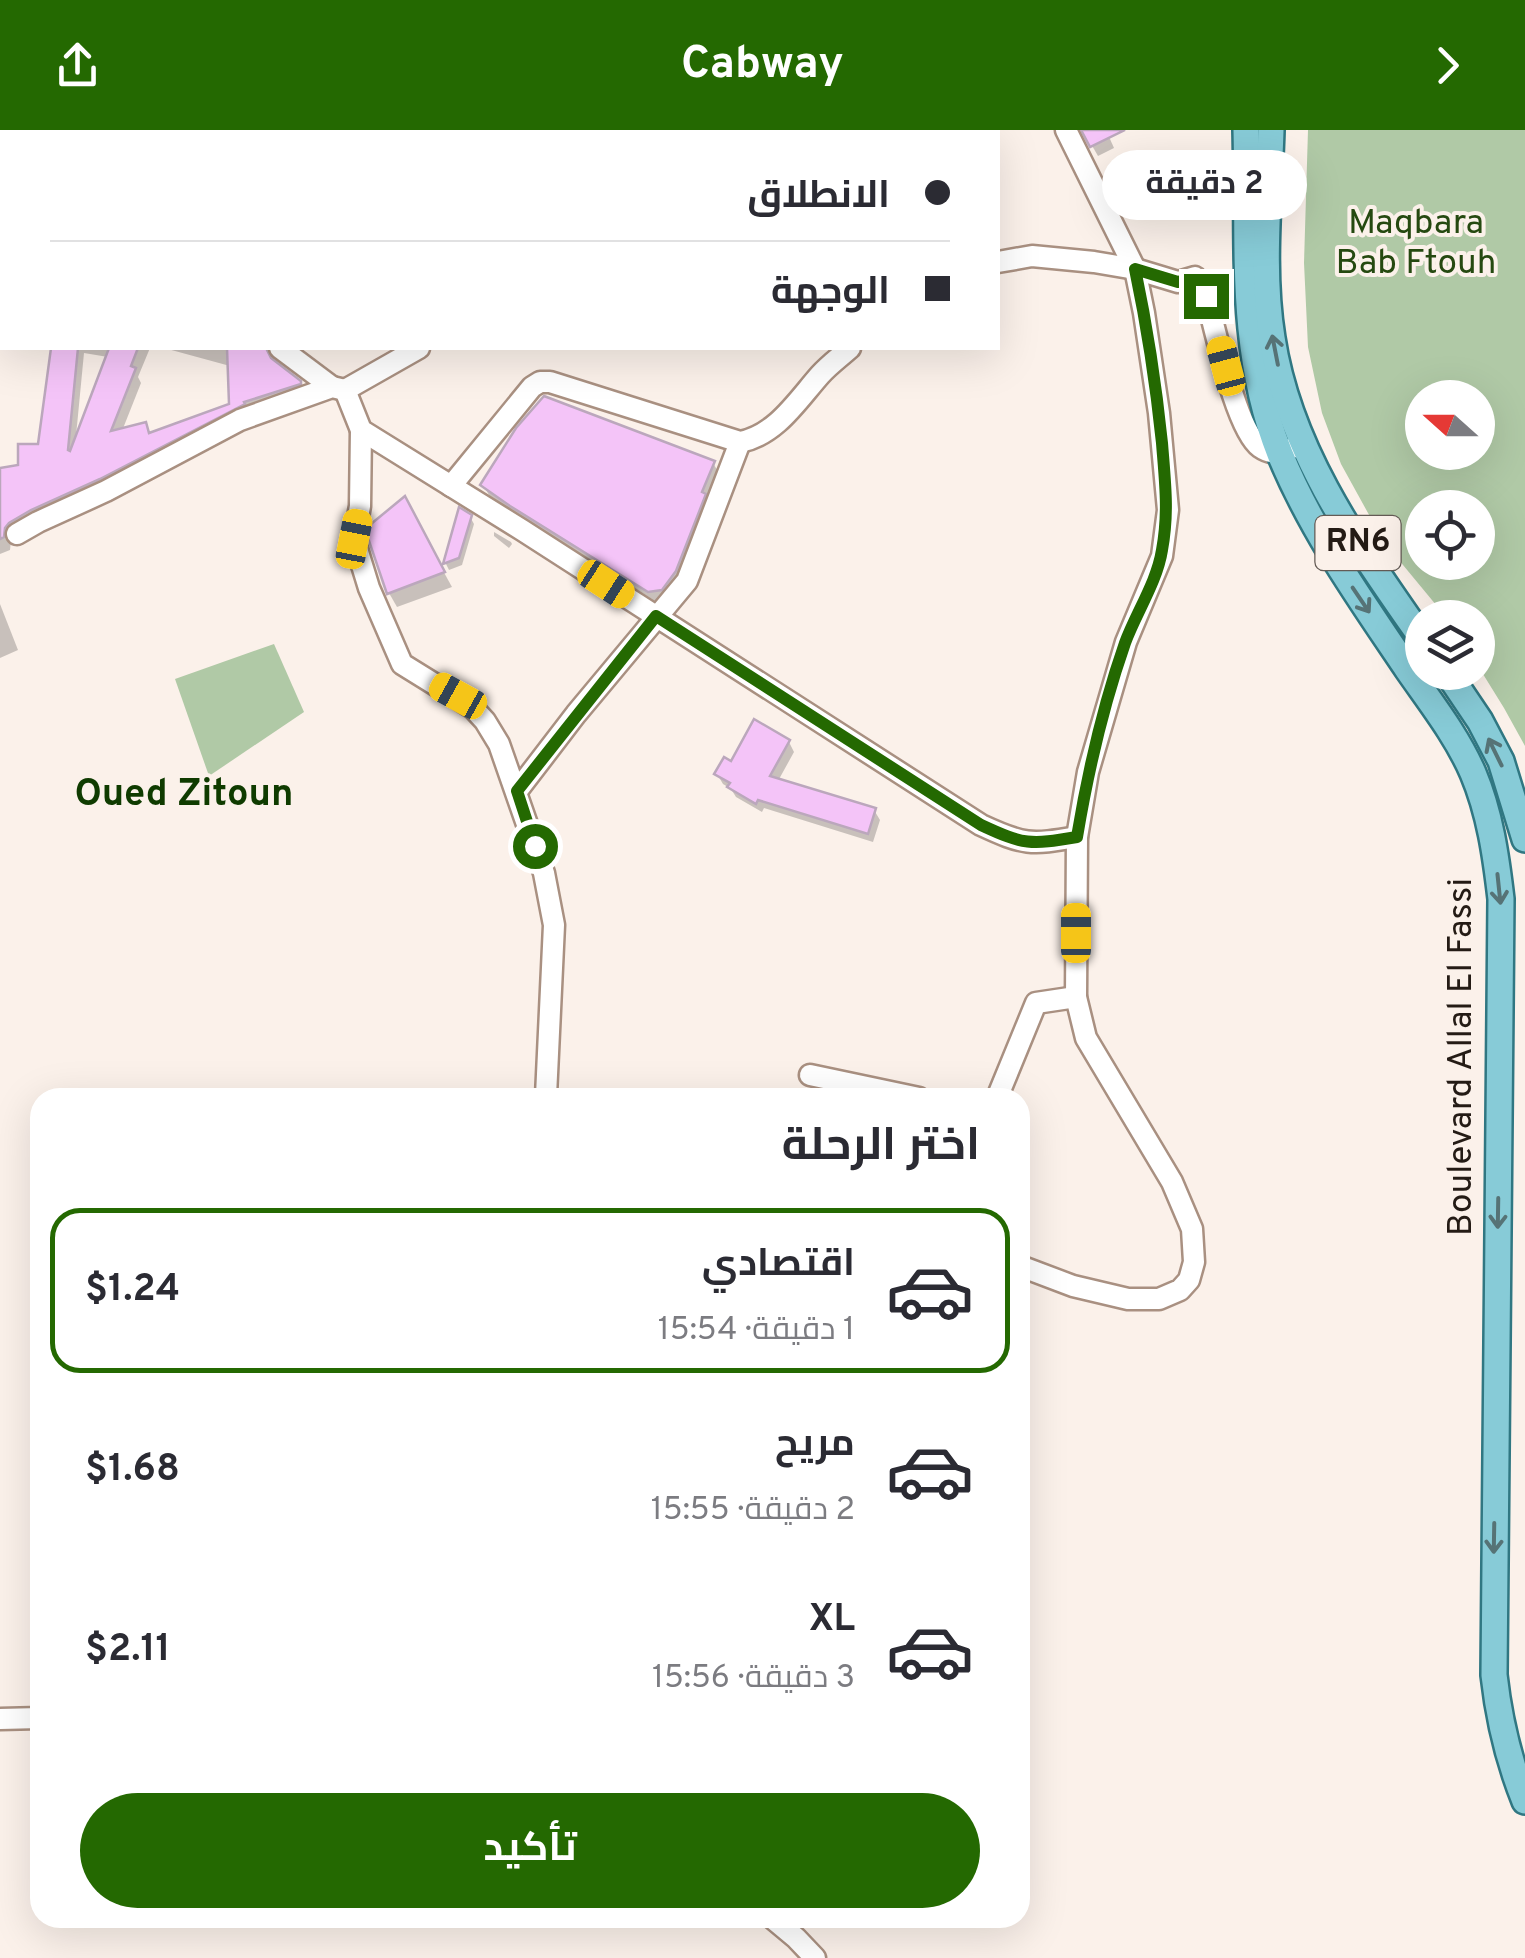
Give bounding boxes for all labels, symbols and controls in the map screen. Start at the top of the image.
text: Cabway [681,37,844,94]
icon: share [50,38,105,93]
icon: forward [1420,38,1475,93]
callout: 2 دقيقة [1104,151,1308,221]
text: 2 دقيقة [1145,165,1264,205]
text: الانطلاق [747,173,890,222]
park label: Maqbara Bab Ftouh [1336,202,1496,286]
text: الوجهة [771,269,890,318]
route end [1184,274,1229,319]
car [1204,333,1248,399]
one-way arrow [1264,335,1283,367]
north arrow [1405,380,1495,470]
map controls [1405,380,1495,690]
button: locate [1405,490,1495,580]
car [334,507,374,571]
road number: RN6 [1316,516,1400,570]
car [573,555,639,613]
one-way arrow [1350,586,1371,614]
button: layers [1405,600,1495,690]
car [424,668,492,724]
one-way arrow [1485,737,1504,767]
district label: Oued Zitoun [74,771,294,820]
route start [513,824,558,869]
one-way arrow [1490,872,1509,904]
street label: Boulevard Allal El Fassi [1440,878,1484,1236]
car [1061,903,1091,963]
text: اختر الرحلة [782,1119,980,1176]
one-way arrow [1488,1197,1507,1229]
text: اقتصادي [702,1241,855,1290]
icon: car [885,1246,975,1336]
text: $1.24 [85,1266,180,1315]
text: 1 دقيقة · 15:54 [658,1311,855,1351]
text: مريح [775,1421,855,1470]
icon: car [885,1426,975,1516]
text: $1.68 [85,1446,180,1495]
text: 2 دقيقة · 15:55 [651,1491,855,1531]
one-way arrow [1484,1522,1504,1554]
text: XL [808,1596,855,1645]
icon: car [885,1606,975,1696]
text: $2.11 [85,1626,171,1675]
text: 3 دقيقة · 15:56 [652,1659,855,1699]
button: تأكيد [80,1793,980,1908]

